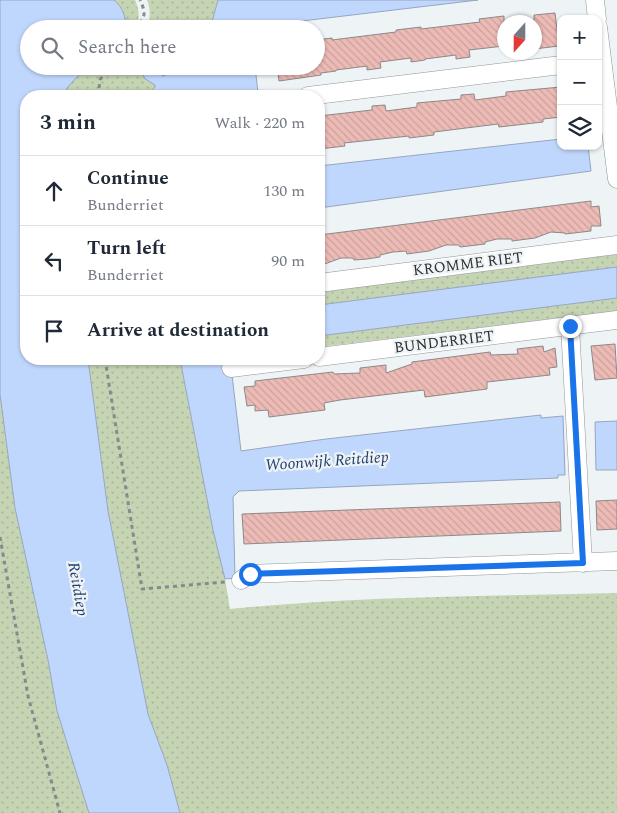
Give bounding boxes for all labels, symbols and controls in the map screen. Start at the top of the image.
north arrow [497,15,542,60]
map controls [557,15,602,150]
button: + [557,15,602,60]
search box [20,20,325,75]
text: Search here [78,33,177,62]
icon: search [38,34,66,62]
button: − [557,60,602,105]
button: layers [557,105,602,150]
text: 3 min [40,107,96,139]
text: Walk · 220 m [214,111,305,135]
text: Continue [87,164,169,193]
icon: ahead [40,177,68,205]
text: 130 m [263,179,305,203]
text: Bunderriet [87,193,164,217]
text: Turn left [87,234,166,263]
street label: KROMME RIET [412,246,524,282]
icon: left [40,247,68,275]
text: 90 m [271,249,305,273]
text: Bunderriet [87,263,164,287]
route end [559,315,582,338]
text: Arrive at destination [87,316,269,345]
icon: arrive [40,317,68,345]
street label: BUNDERRIET [393,324,495,360]
water label: Woonwijk Reitdiep [264,445,390,477]
water label: Reitdiep [61,560,95,618]
route start [239,563,262,586]

